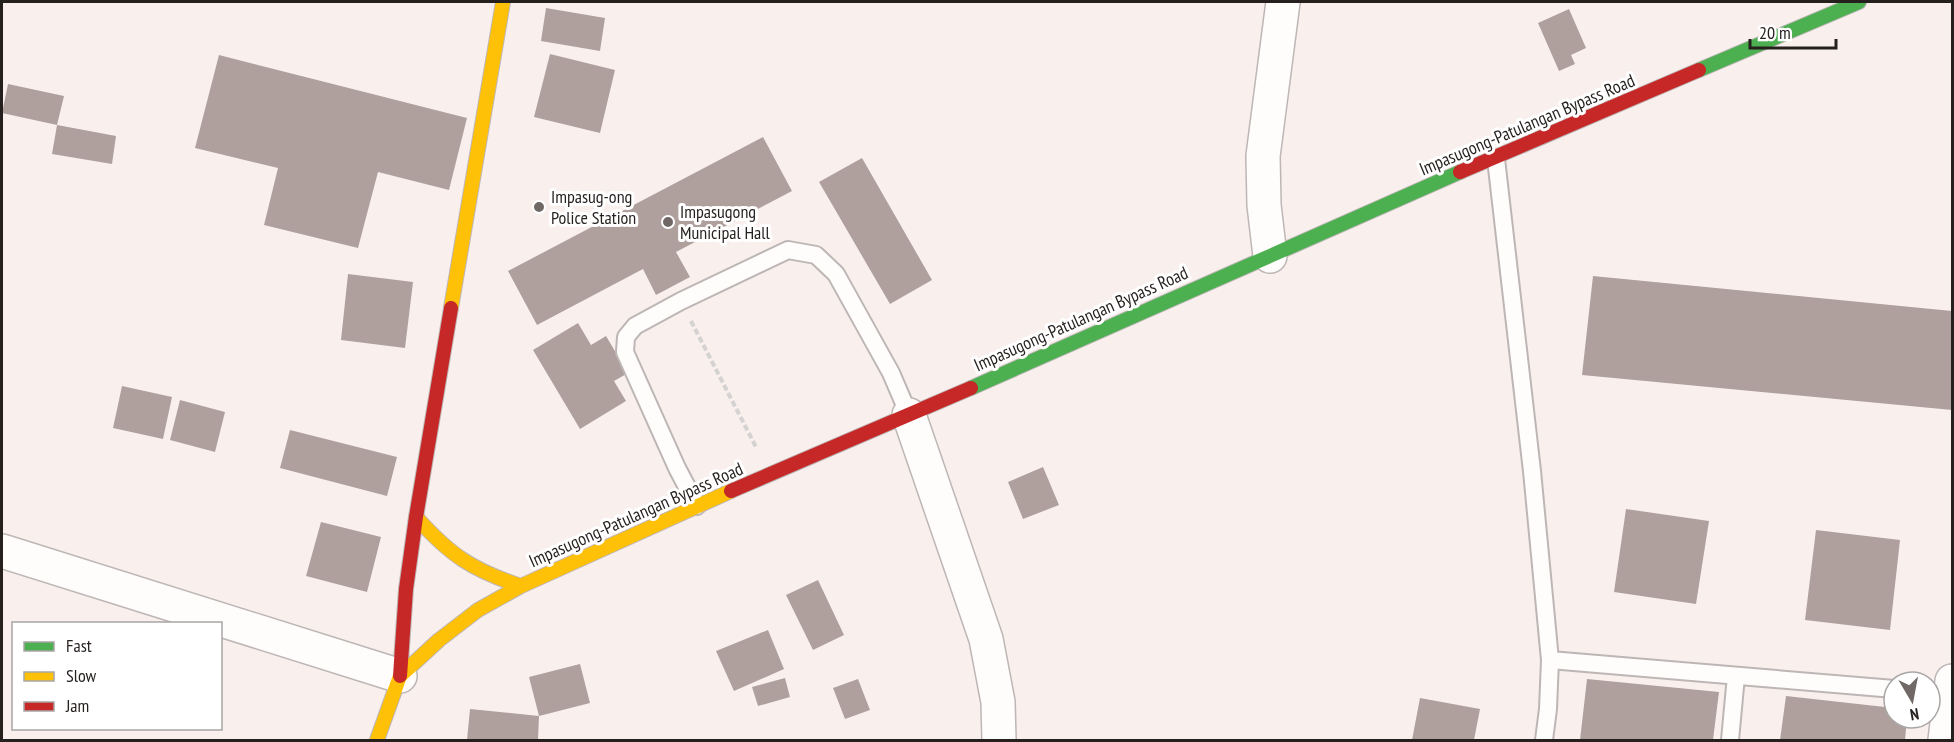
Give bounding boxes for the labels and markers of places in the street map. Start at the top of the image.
place label: Impasug-ong Police Station [551,185,636,229]
marker: Impasug-ong Police Station [532,200,546,214]
place label: Impasugong Municipal Hall [680,200,770,244]
marker: Impasugong Municipal Hall [661,215,675,229]

